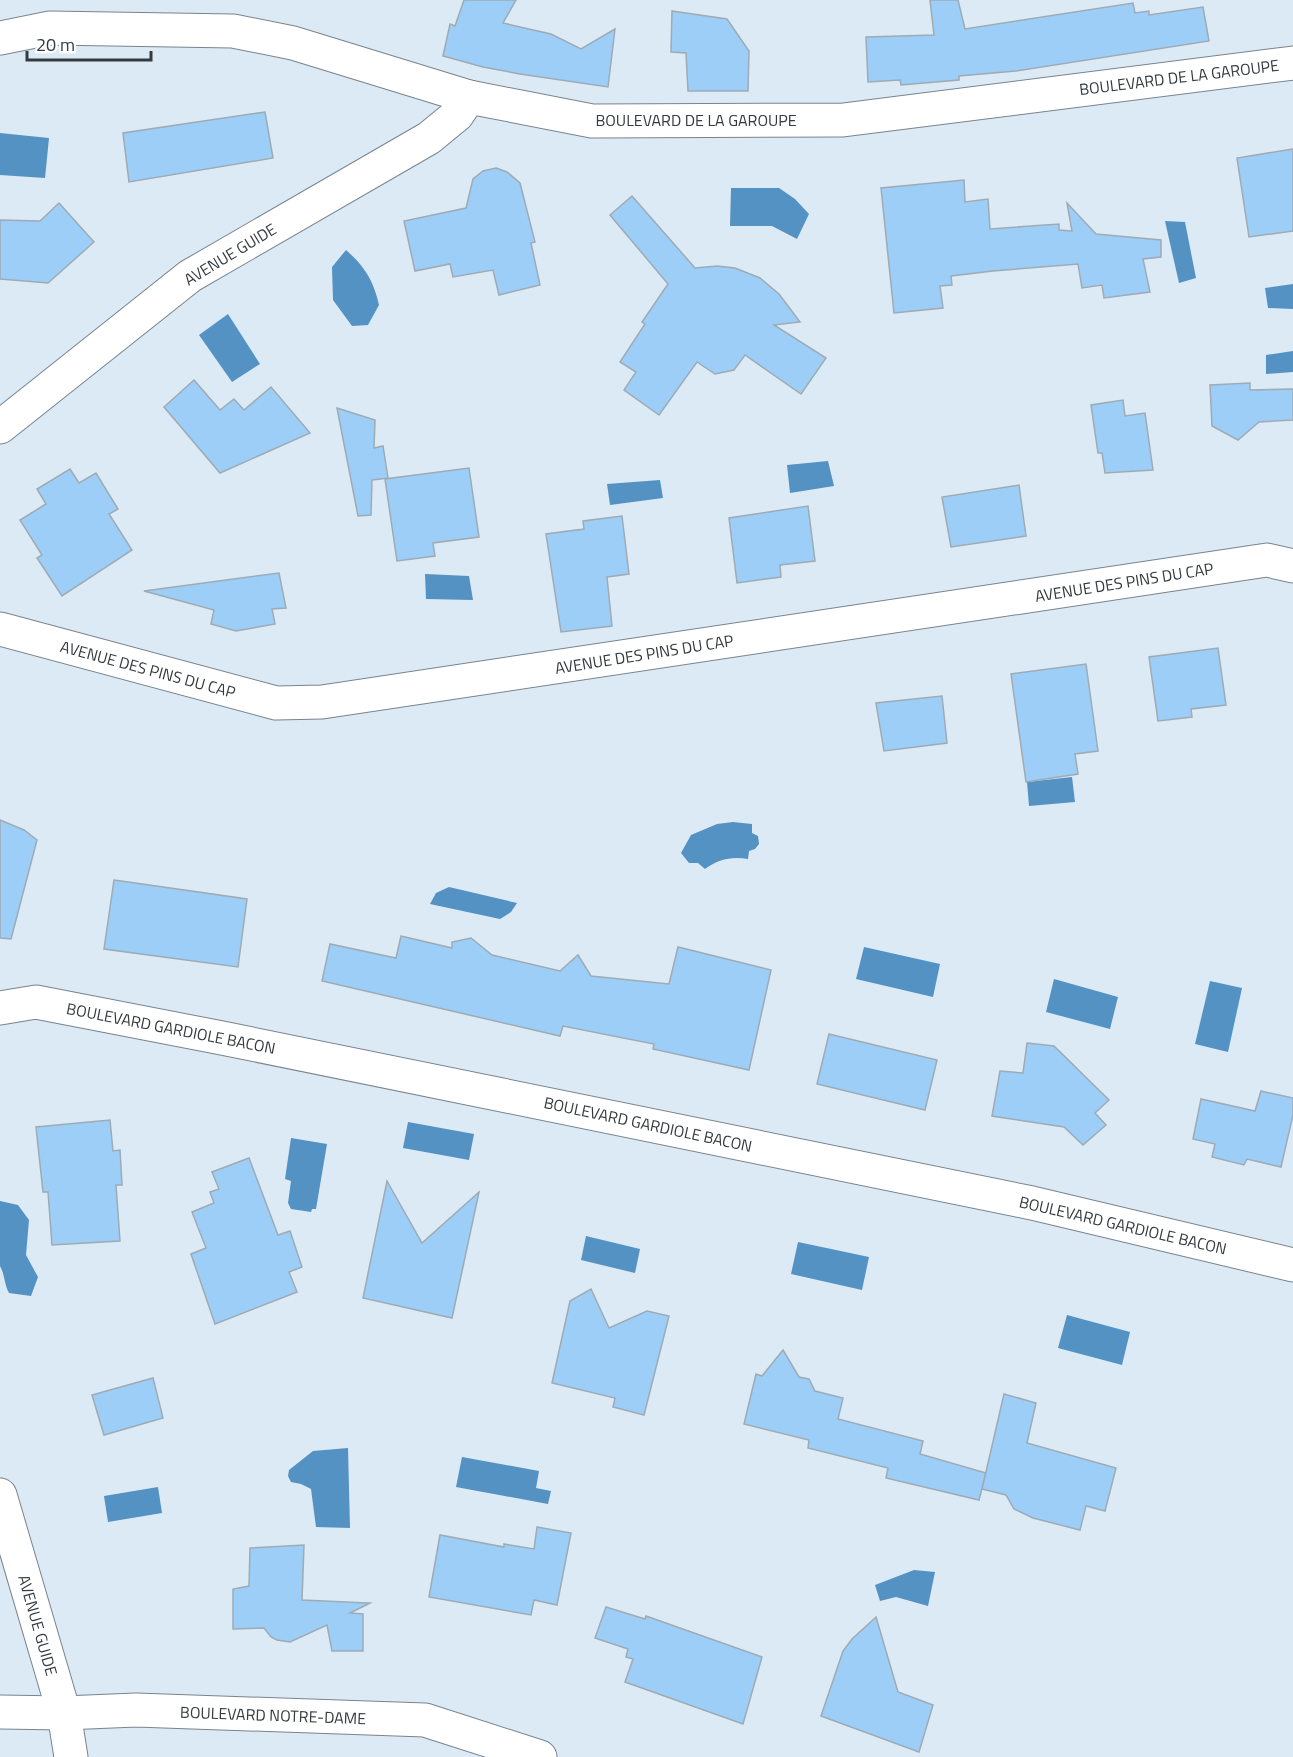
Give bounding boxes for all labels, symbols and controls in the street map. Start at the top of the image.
scale bar [27,24,152,62]
text: 20 m [36,31,75,58]
street label: BOULEVARD DE LA GAROUPE [1078,53,1280,101]
street label: BOULEVARD DE LA GAROUPE [595,108,797,132]
street label: AVENUE GUIDE [179,217,281,291]
street label: AVENUE DES PINS DU CAP [1033,556,1215,608]
street label: AVENUE DES PINS DU CAP [553,628,735,680]
street label: AVENUE DES PINS DU CAP [58,634,238,704]
street label: BOULEVARD GARDIOLE BACON [64,996,278,1060]
street label: BOULEVARD GARDIOLE BACON [542,1090,754,1158]
street label: BOULEVARD GARDIOLE BACON [1017,1189,1229,1261]
street label: AVENUE GUIDE [12,1572,64,1678]
street label: BOULEVARD NOTRE-DAME [180,1700,367,1730]

